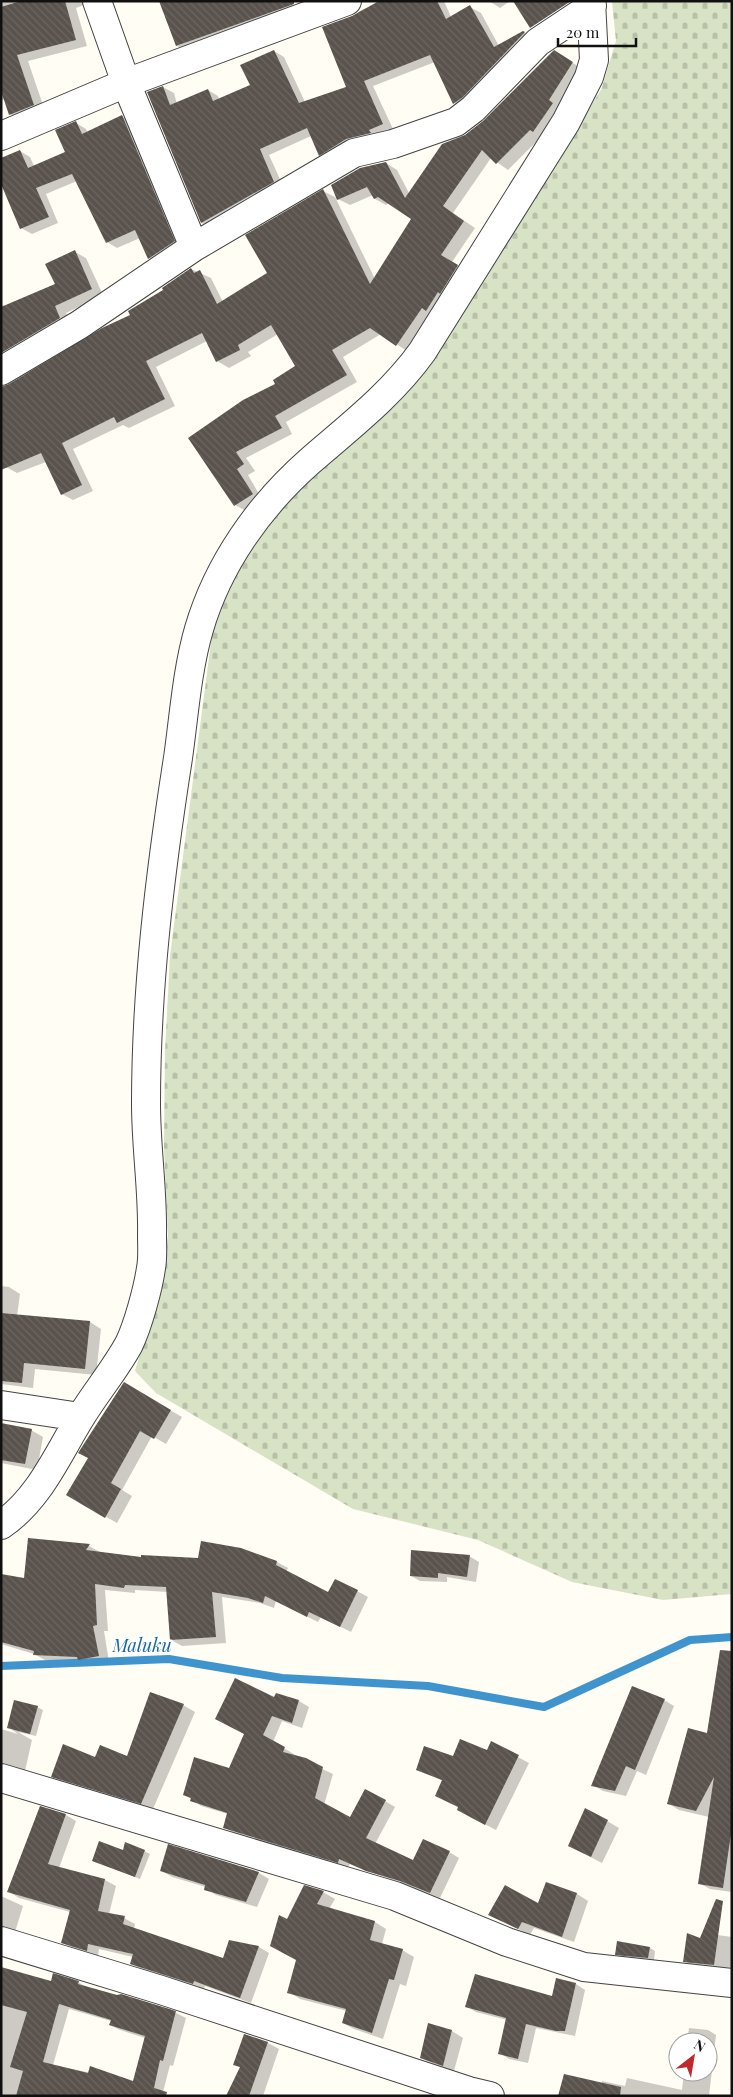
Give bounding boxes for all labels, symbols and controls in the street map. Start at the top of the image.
scale bar [558,15,636,47]
text: 20 m [566,22,600,42]
water label: Maluku [111,1633,172,1657]
north arrow [668,2032,718,2082]
text: N [691,2035,709,2056]

